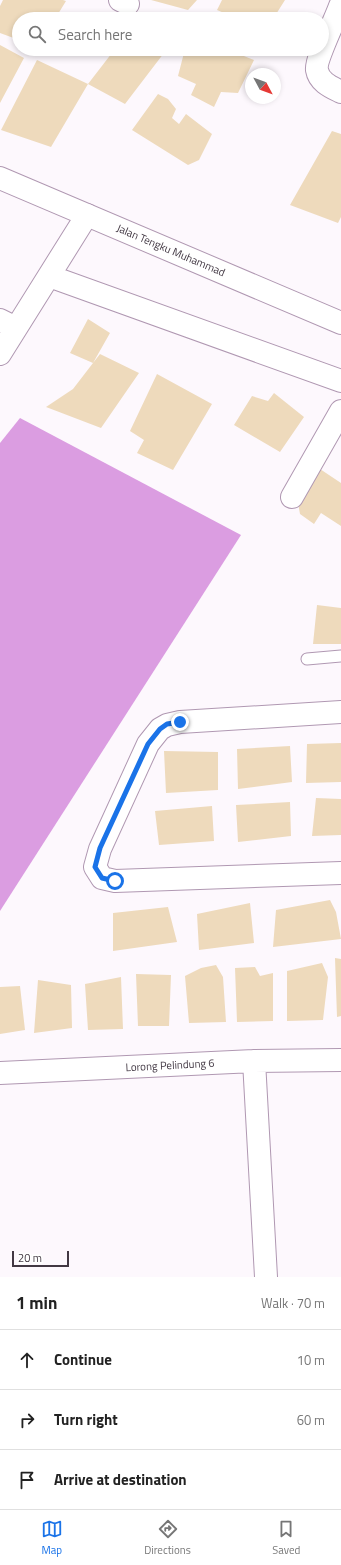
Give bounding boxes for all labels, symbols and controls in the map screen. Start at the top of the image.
search box [12,12,329,56]
icon: search [26,23,48,45]
text: Search here [58,23,132,46]
north arrow [245,68,281,104]
street label: Jalan Tengku Muhammad [114,220,228,280]
route end [171,713,189,731]
route start [106,872,124,890]
street label: Lorong Pelindung 6 [125,1055,215,1075]
scale bar [12,1249,69,1268]
text: 20 m [18,1250,42,1266]
text: 1 min [16,1290,57,1316]
text: Walk · 70 m [261,1293,325,1313]
text: Continue [54,1348,112,1371]
icon: ahead [16,1349,38,1371]
text: 10 m [297,1350,325,1370]
text: Turn right [54,1408,118,1431]
icon: right [16,1409,38,1431]
text: 60 m [297,1410,325,1430]
text: Arrive at destination [54,1468,187,1491]
icon: arrive [16,1469,38,1491]
tab: Map [41,1518,63,1558]
tab: Directions [144,1518,191,1558]
tab: Saved [272,1518,300,1558]

